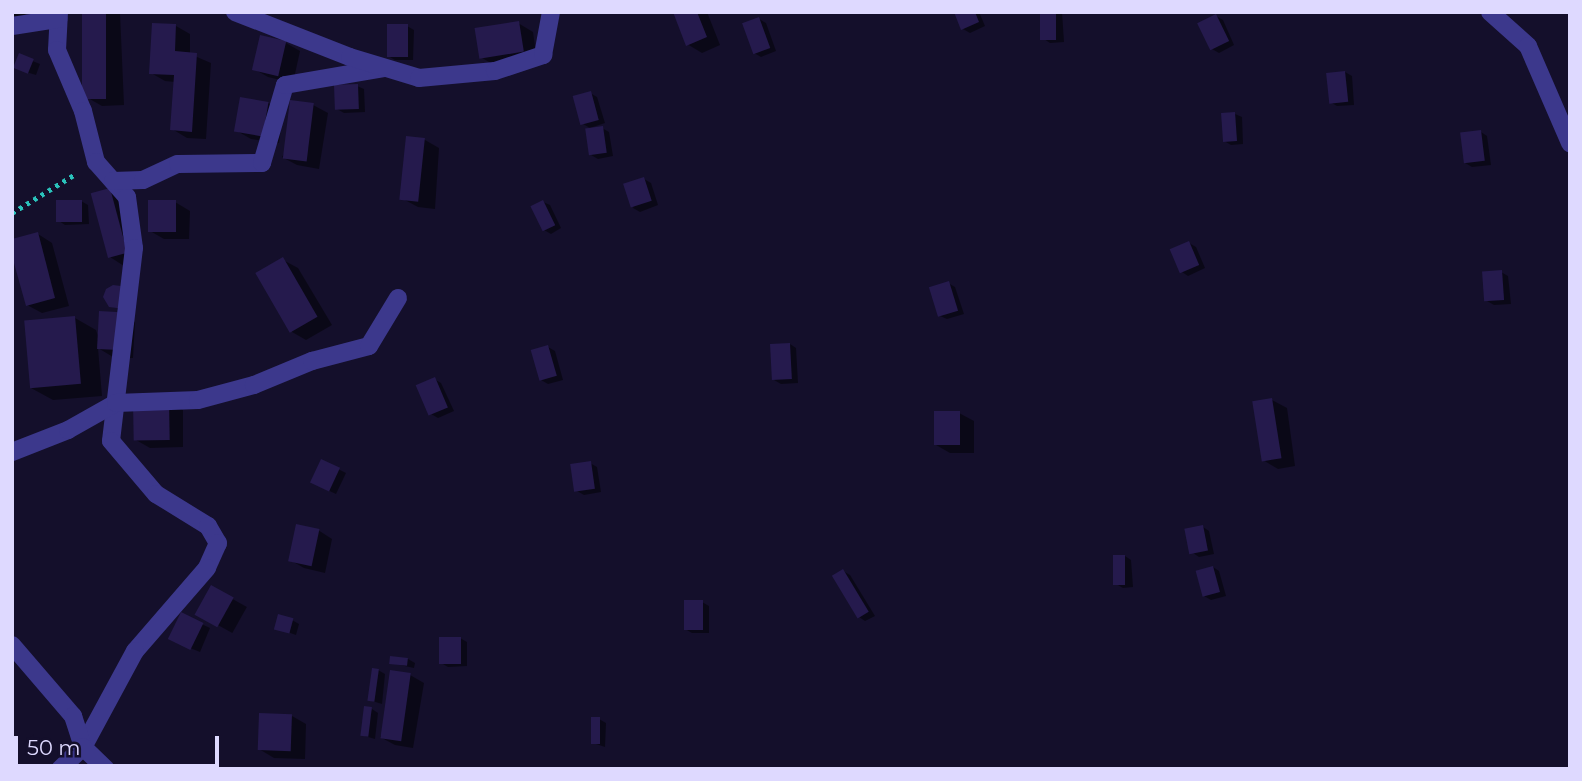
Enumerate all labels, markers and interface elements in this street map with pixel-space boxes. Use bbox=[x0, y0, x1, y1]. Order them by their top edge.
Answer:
scale bar bbox=[18, 722, 222, 766]
text: 50 m bbox=[27, 735, 81, 760]

